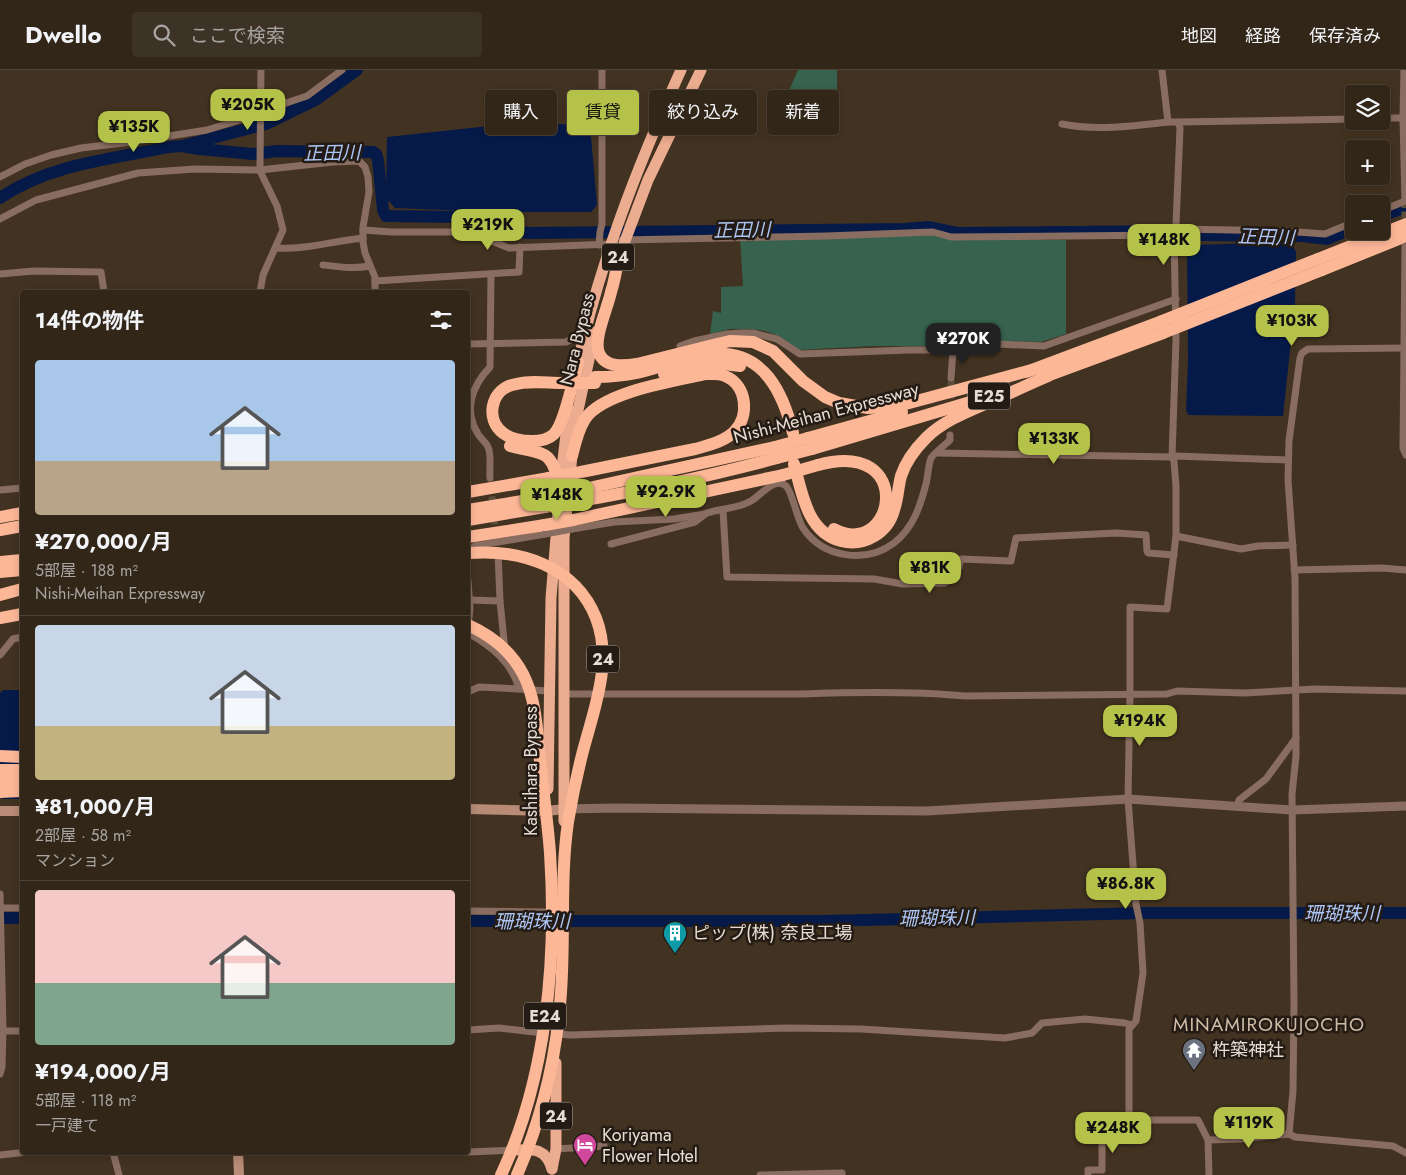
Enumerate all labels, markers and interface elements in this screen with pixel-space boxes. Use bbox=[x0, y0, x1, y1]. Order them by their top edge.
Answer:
search box bbox=[132, 12, 482, 57]
text: Dwello bbox=[25, 17, 102, 52]
icon: search bbox=[150, 21, 178, 49]
text: ここで検索 bbox=[190, 22, 285, 49]
text: 地図 bbox=[1181, 23, 1217, 49]
text: 経路 bbox=[1245, 23, 1281, 49]
text: 保存済み bbox=[1309, 23, 1381, 49]
map controls bbox=[1345, 85, 1390, 240]
button: layers bbox=[1345, 85, 1390, 130]
pin: ¥205K bbox=[213, 88, 283, 131]
chip: 購入 bbox=[485, 90, 557, 135]
chip: 賃貸 bbox=[567, 90, 639, 135]
chip: 絞り込み bbox=[649, 90, 757, 135]
chip: 新着 bbox=[767, 90, 839, 135]
text: ¥205K bbox=[221, 93, 275, 116]
pin: ¥135K bbox=[99, 111, 169, 153]
text: ¥135K bbox=[109, 115, 159, 138]
water label: 正田川 bbox=[303, 139, 363, 167]
button: + bbox=[1345, 140, 1390, 185]
button: − bbox=[1345, 195, 1390, 240]
pin: ¥219K bbox=[453, 208, 523, 251]
text: ¥219K bbox=[462, 213, 514, 236]
water label: 正田川 bbox=[713, 216, 773, 244]
water label: 正田川 bbox=[1237, 223, 1297, 252]
pin: ¥148K bbox=[1129, 224, 1199, 266]
text: ¥148K bbox=[1138, 228, 1190, 251]
road number: 24 bbox=[602, 243, 634, 270]
street label: Nara Bypass bbox=[553, 290, 601, 388]
pin: ¥103K bbox=[1257, 304, 1327, 347]
text: 14件の物件 bbox=[35, 306, 144, 336]
icon: filters bbox=[427, 306, 455, 334]
text: ¥103K bbox=[1267, 309, 1317, 332]
pin: ¥270K bbox=[928, 322, 998, 365]
text: ¥270K bbox=[937, 327, 989, 350]
street label: Nishi-Meihan Expressway bbox=[730, 376, 922, 450]
road number: E25 bbox=[968, 382, 1010, 410]
icon: home bbox=[200, 393, 290, 483]
pin: ¥133K bbox=[1019, 422, 1089, 465]
text: ¥133K bbox=[1029, 427, 1079, 450]
pin: ¥92.9K bbox=[625, 476, 707, 518]
pin: ¥148K bbox=[522, 478, 592, 521]
text: ¥92.9K bbox=[637, 480, 695, 503]
text: ¥148K bbox=[531, 483, 583, 506]
text: ¥270,000/月 bbox=[35, 527, 172, 557]
pin: ¥81K bbox=[900, 552, 960, 594]
text: ¥81K bbox=[910, 556, 950, 579]
text: 5部屋 · 188 m² bbox=[35, 559, 138, 582]
text: Nishi-Meihan Expressway bbox=[35, 582, 205, 605]
road number: 24 bbox=[587, 646, 619, 672]
icon: home bbox=[200, 657, 290, 747]
pin: ¥194K bbox=[1105, 704, 1175, 747]
street label: Kashihara Bypass bbox=[518, 706, 544, 836]
text: ¥194K bbox=[1114, 709, 1166, 732]
text: ¥81,000/月 bbox=[35, 792, 155, 822]
text: 2部屋 · 58 m² bbox=[35, 824, 131, 847]
text: マンション bbox=[35, 849, 115, 872]
pin: ¥86.8K bbox=[1085, 868, 1167, 910]
text: ¥86.8K bbox=[1097, 872, 1155, 895]
water label: 珊瑚珠川 bbox=[1304, 900, 1382, 927]
water label: 珊瑚珠川 bbox=[899, 904, 977, 932]
water label: 珊瑚珠川 bbox=[494, 908, 572, 935]
building icon: ピップ(株) 奈良工場 bbox=[662, 920, 688, 954]
place label: ピップ(株) 奈良工場 bbox=[692, 920, 853, 946]
icon: home bbox=[200, 922, 290, 1012]
road number: E24 bbox=[524, 1002, 566, 1029]
district label: MINAMIROKUJOCHO bbox=[1173, 1011, 1365, 1038]
temple icon: 杵築神社 bbox=[1181, 1037, 1207, 1071]
place label: 杵築神社 bbox=[1212, 1037, 1284, 1063]
text: ¥194,000/月 bbox=[35, 1057, 171, 1087]
text: 5部屋 · 118 m² bbox=[35, 1089, 136, 1112]
road number: 24 bbox=[540, 1102, 572, 1130]
pin: ¥119K bbox=[1214, 1106, 1284, 1149]
text: ¥119K bbox=[1225, 1111, 1273, 1134]
pin: ¥248K bbox=[1078, 1112, 1148, 1154]
text: 一戸建て bbox=[35, 1114, 99, 1137]
text: ¥248K bbox=[1086, 1116, 1140, 1139]
place label: Koriyama Flower Hotel bbox=[602, 1122, 698, 1169]
hotel icon: Koriyama Flower Hotel bbox=[572, 1132, 598, 1166]

